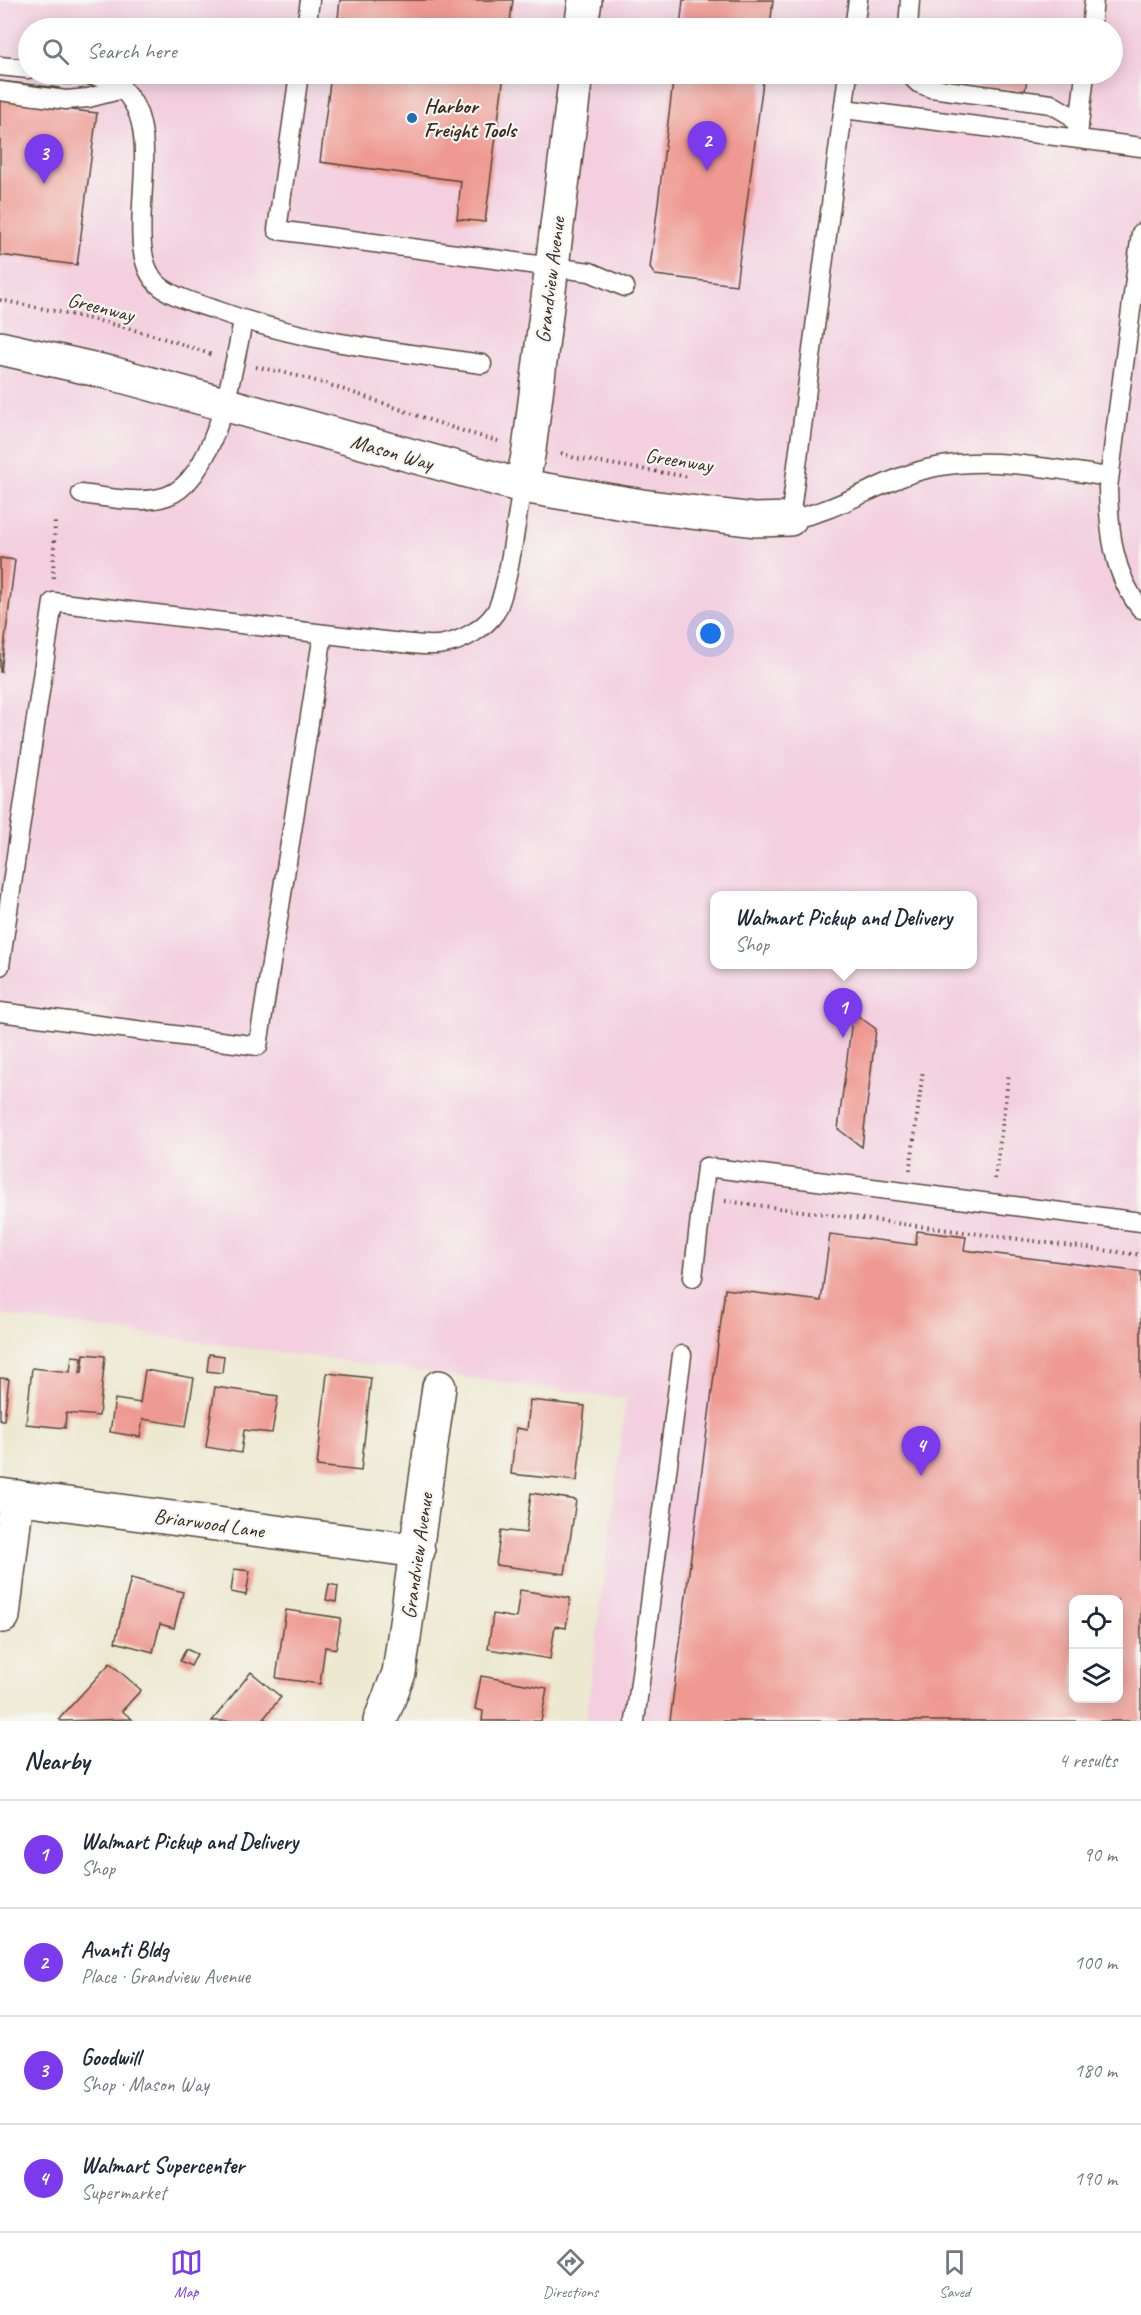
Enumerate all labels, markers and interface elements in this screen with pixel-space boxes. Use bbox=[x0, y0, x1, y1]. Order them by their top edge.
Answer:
search box bbox=[18, 18, 1123, 84]
icon: search bbox=[39, 35, 72, 68]
text: Search here bbox=[87, 37, 177, 65]
place label: Harbor Freight Tools bbox=[424, 93, 519, 143]
marker: Harbor Freight Tools bbox=[405, 111, 419, 125]
pin: 2 bbox=[688, 122, 726, 171]
pin: 3 bbox=[24, 134, 63, 184]
street label: Grandview Avenue bbox=[529, 214, 571, 344]
street label: Greenway bbox=[65, 286, 139, 328]
street label: Mason Way bbox=[348, 428, 438, 477]
street label: Greenway bbox=[644, 442, 716, 478]
your location bbox=[696, 619, 725, 648]
popup bbox=[710, 891, 977, 969]
text: Walmart Pickup and Delivery bbox=[735, 904, 952, 932]
text: Shop bbox=[735, 932, 769, 957]
pin: 1 bbox=[824, 988, 862, 1038]
pin: 4 bbox=[902, 1426, 940, 1476]
street label: Grandview Avenue bbox=[395, 1490, 439, 1620]
street label: Briarwood Lane bbox=[152, 1502, 267, 1544]
map controls bbox=[1069, 1595, 1123, 1703]
button: locate bbox=[1069, 1595, 1123, 1649]
button: layers bbox=[1069, 1649, 1123, 1703]
text: Nearby bbox=[24, 1744, 89, 1777]
text: 4 results bbox=[1058, 1748, 1117, 1773]
text: Walmart Pickup and Delivery bbox=[81, 1828, 298, 1856]
text: 1 bbox=[39, 1842, 48, 1867]
text: 90 m bbox=[1083, 1842, 1117, 1867]
text: Shop bbox=[81, 1856, 115, 1881]
text: Avanti Bldg bbox=[81, 1936, 169, 1964]
text: 2 bbox=[39, 1950, 48, 1975]
text: 100 m bbox=[1074, 1950, 1117, 1975]
text: Place · Grandview Avenue bbox=[81, 1964, 250, 1989]
text: Goodwill bbox=[81, 2044, 140, 2072]
text: 3 bbox=[39, 2058, 48, 2083]
text: 180 m bbox=[1074, 2058, 1117, 2083]
text: Shop · Mason Way bbox=[81, 2072, 209, 2097]
text: Walmart Supercenter bbox=[81, 2152, 244, 2180]
text: 4 bbox=[39, 2166, 48, 2191]
text: 190 m bbox=[1074, 2166, 1117, 2191]
text: Supermarket bbox=[81, 2180, 166, 2205]
tab: Map bbox=[170, 2246, 203, 2302]
tab: Directions bbox=[543, 2246, 598, 2302]
tab: Saved bbox=[938, 2246, 971, 2302]

